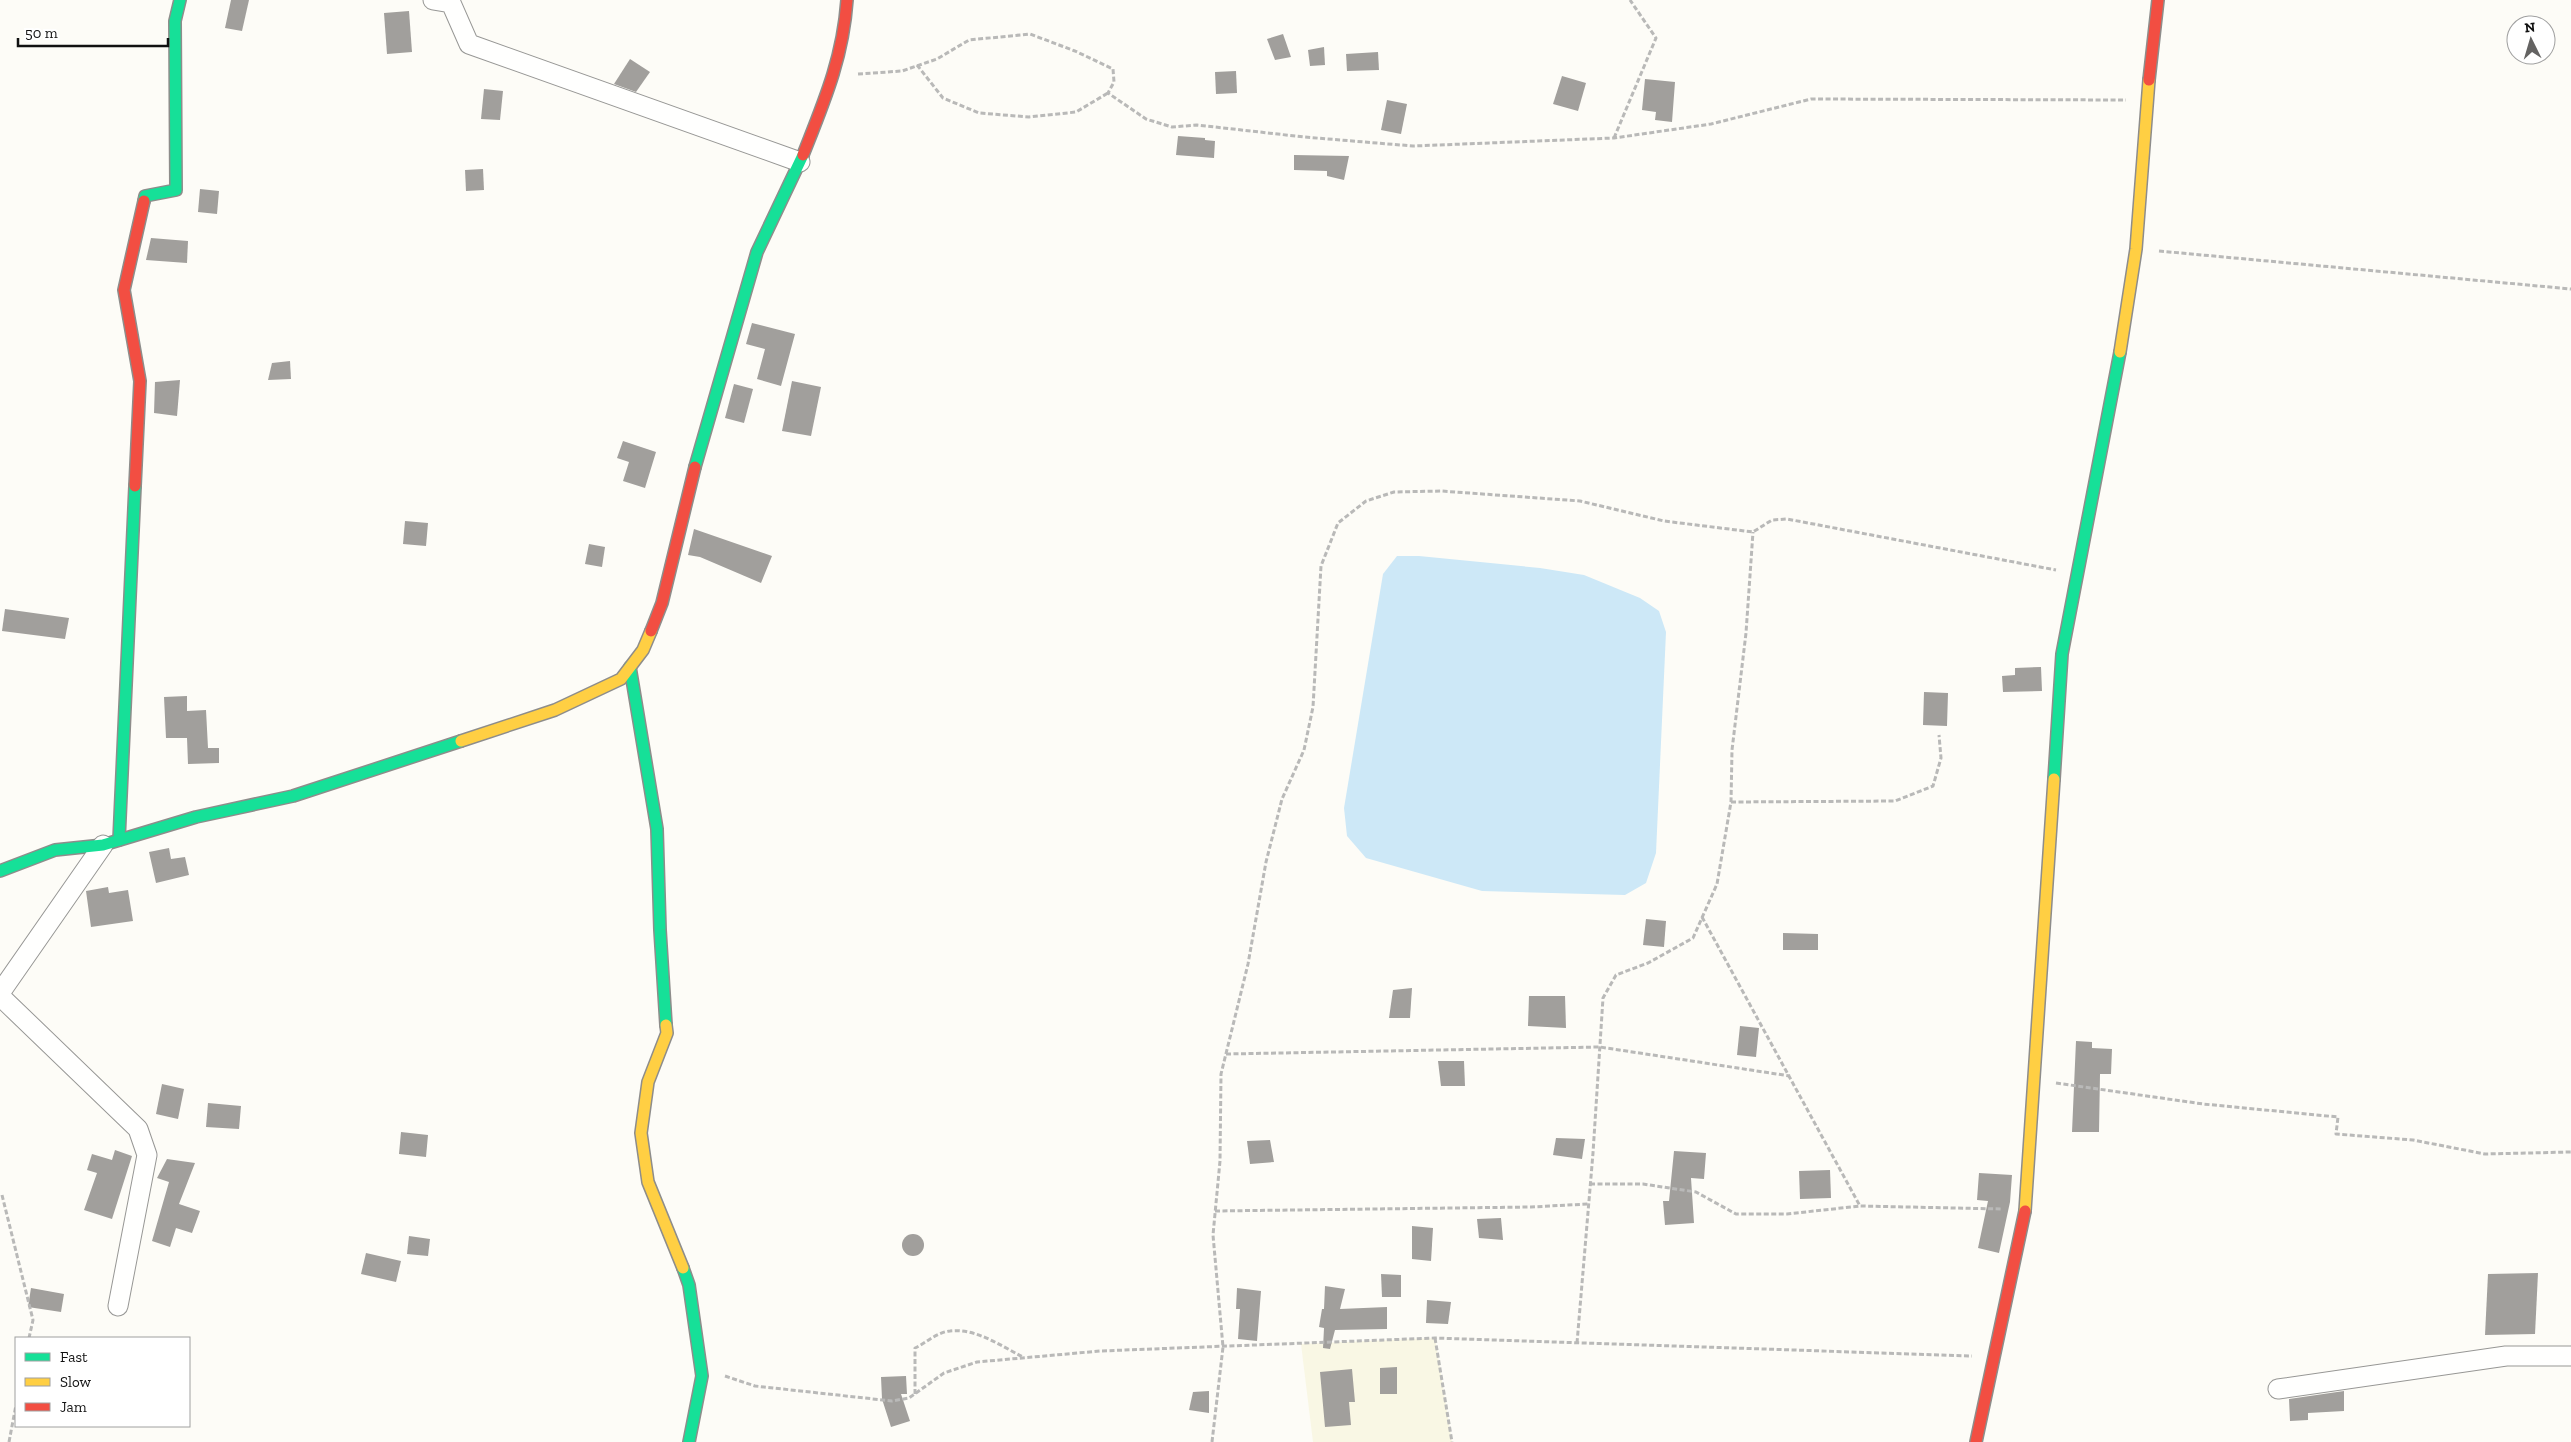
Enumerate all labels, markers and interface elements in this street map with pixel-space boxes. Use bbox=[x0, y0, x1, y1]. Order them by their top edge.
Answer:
scale bar bbox=[18, 15, 168, 47]
north arrow bbox=[2506, 15, 2556, 65]
text: N bbox=[2524, 19, 2536, 36]
text: 50 m bbox=[25, 24, 58, 42]
legend bbox=[15, 1337, 190, 1427]
text: Fast bbox=[60, 1348, 88, 1366]
text: Slow bbox=[60, 1373, 92, 1391]
text: Jam bbox=[60, 1398, 87, 1416]

